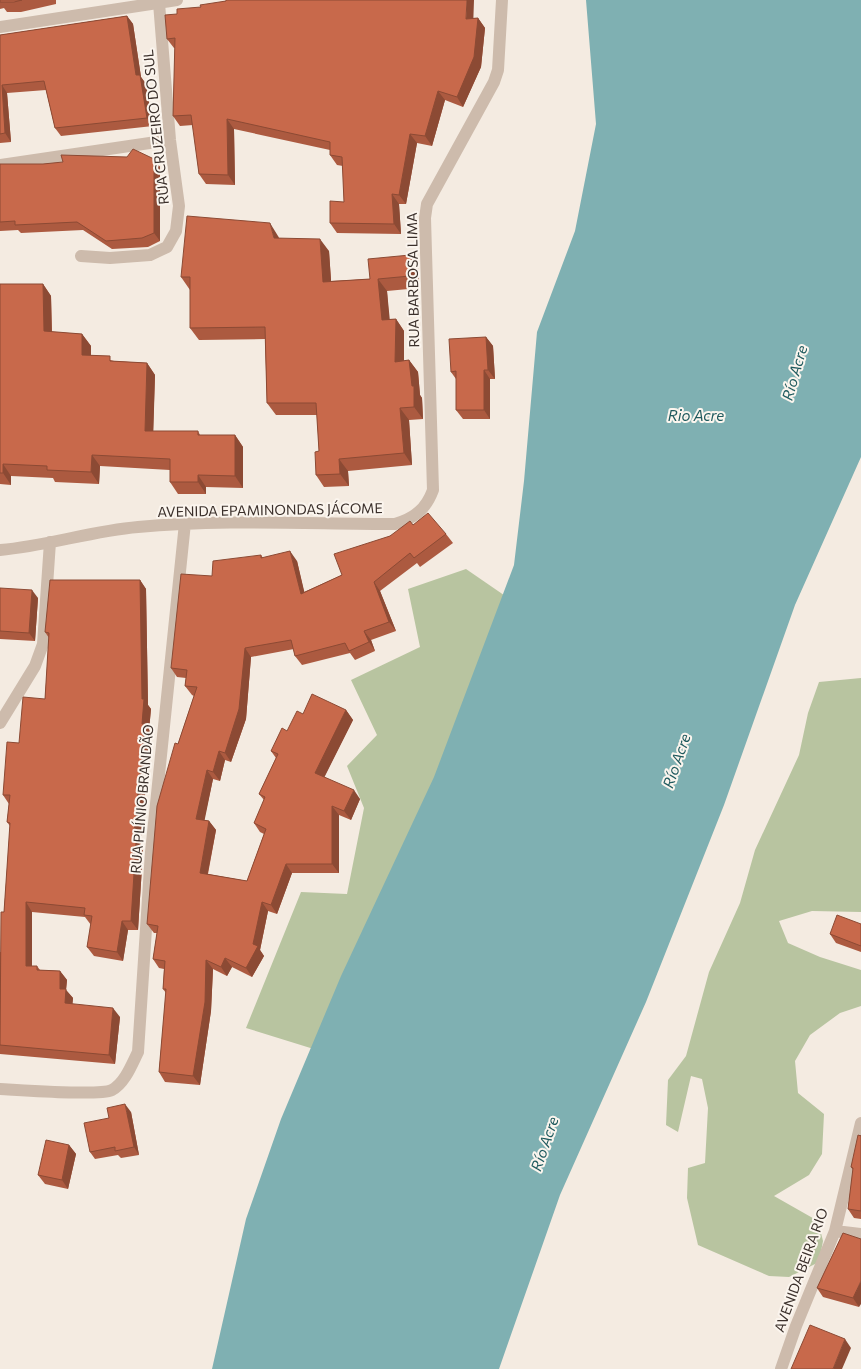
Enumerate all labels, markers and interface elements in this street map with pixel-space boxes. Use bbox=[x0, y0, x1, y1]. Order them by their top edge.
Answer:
street label: RUA CRUZEIRO DO SUL bbox=[139, 49, 172, 205]
street label: RUA BARBOSA LIMA bbox=[403, 212, 422, 348]
water label: Río Acre bbox=[778, 343, 811, 402]
water label: Rio Acre bbox=[668, 406, 724, 424]
street label: AVENIDA EPAMINONDAS JÁCOME bbox=[157, 499, 383, 520]
street label: RUA PLÍNIO BRANDÃO bbox=[127, 724, 156, 874]
water label: Río Acre bbox=[658, 731, 694, 790]
water label: Río Acre bbox=[526, 1114, 562, 1173]
street label: AVENIDA BEIRA RIO bbox=[770, 1205, 831, 1334]

